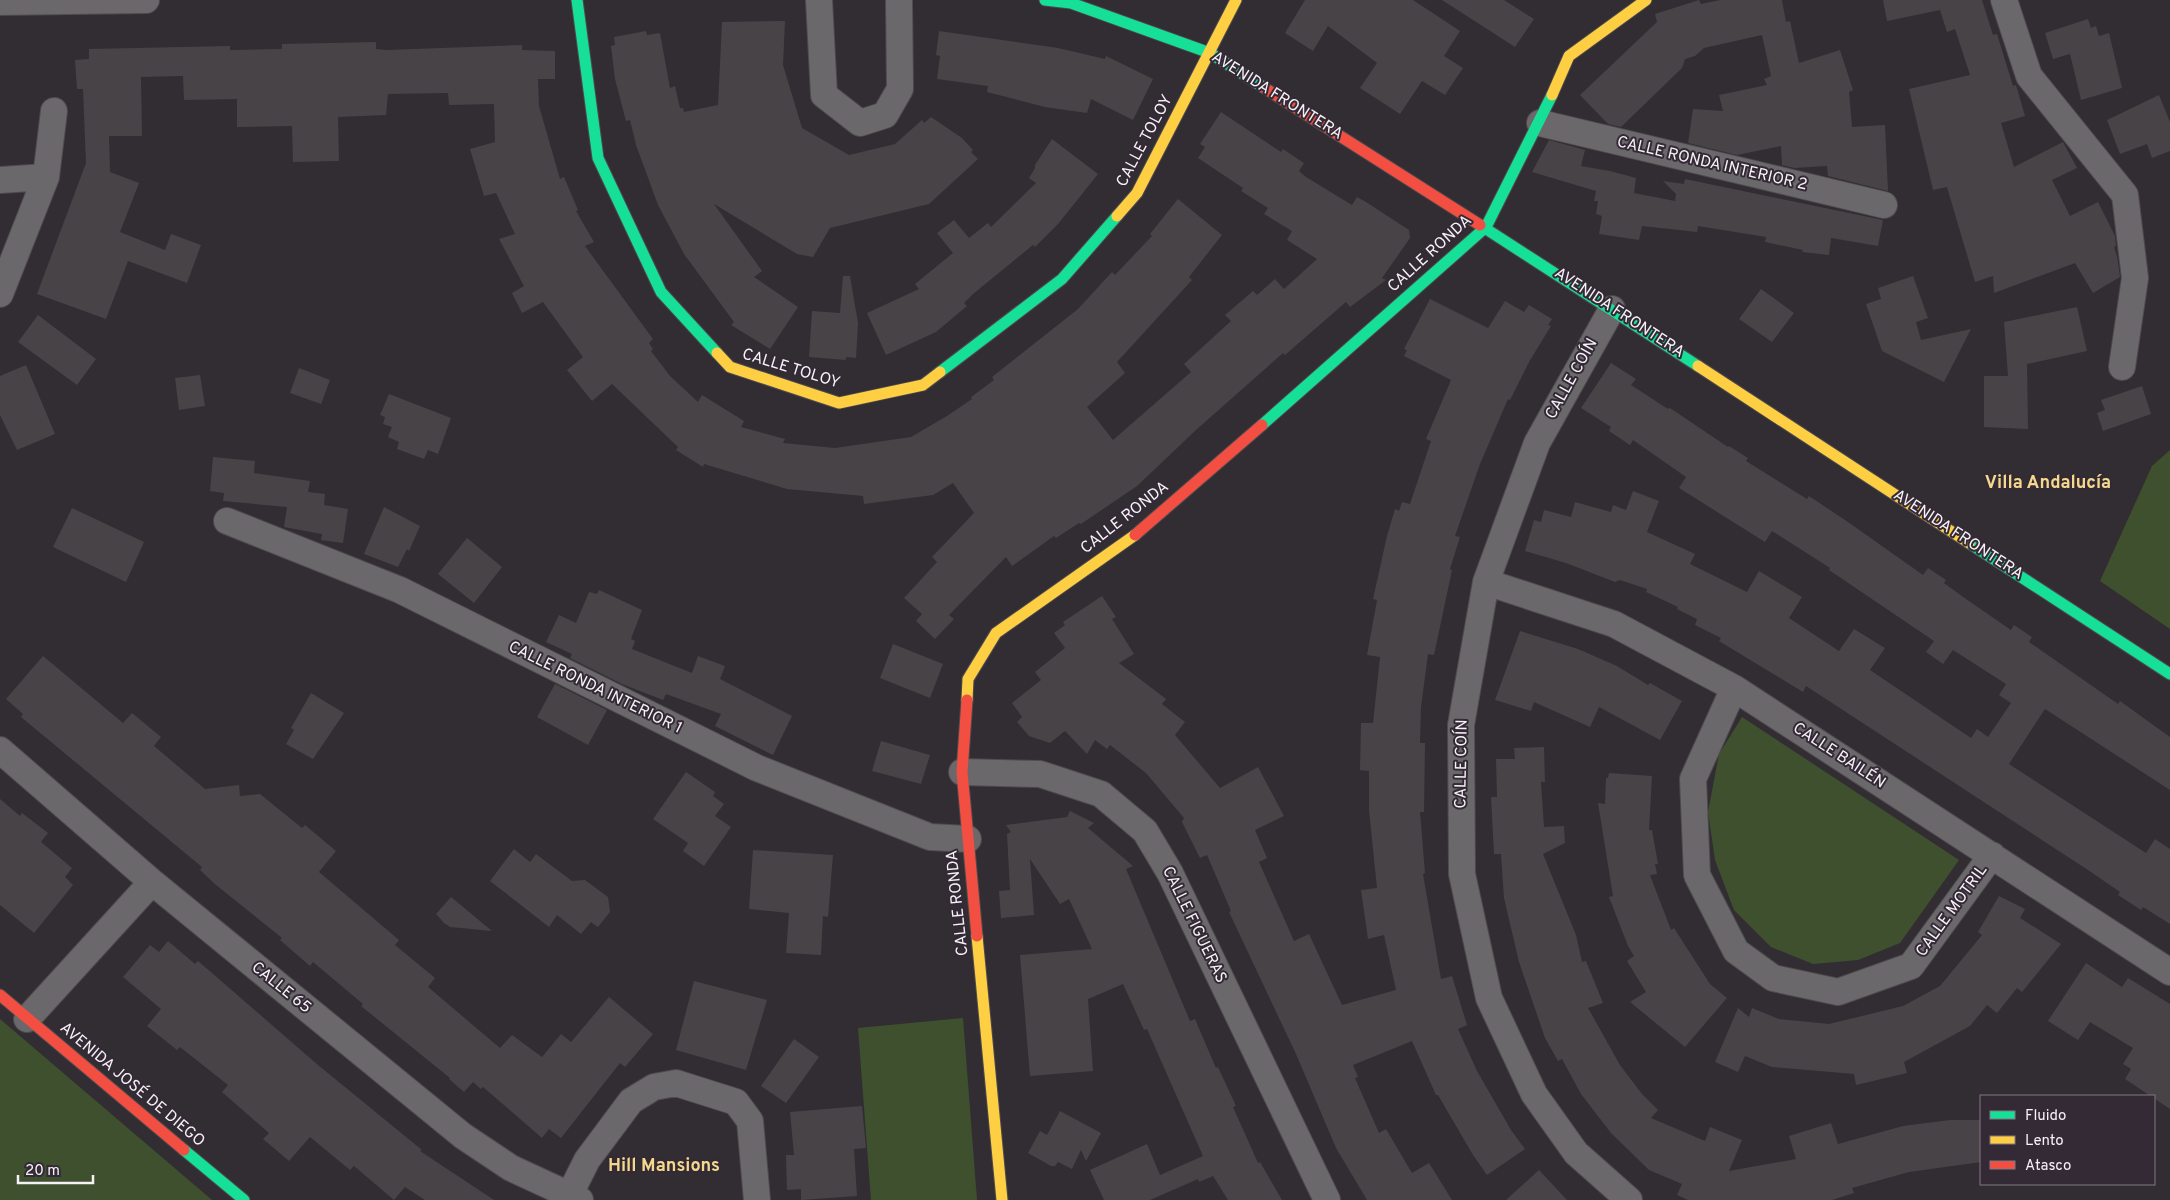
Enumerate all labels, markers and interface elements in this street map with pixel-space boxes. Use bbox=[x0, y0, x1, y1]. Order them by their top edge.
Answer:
street label: AVENIDA FRONTERA bbox=[1208, 47, 1347, 145]
street label: CALLE TOLOY bbox=[1112, 92, 1178, 190]
street label: CALLE RONDA INTERIOR 2 bbox=[1615, 132, 1809, 196]
street label: CALLE RONDA bbox=[1384, 211, 1476, 297]
street label: AVENIDA FRONTERA bbox=[1550, 263, 1688, 363]
street label: CALLE COÍN bbox=[1540, 334, 1602, 423]
street label: CALLE TOLOY bbox=[740, 345, 842, 393]
district label: Villa Andalucía bbox=[1985, 472, 2111, 495]
street label: CALLE RONDA bbox=[1077, 477, 1173, 559]
street label: AVENIDA FRONTERA bbox=[1889, 485, 2027, 585]
street label: CALLE RONDA INTERIOR 1 bbox=[505, 637, 685, 739]
street label: CALLE BAILÉN bbox=[1789, 717, 1890, 793]
street label: CALLE COÍN bbox=[1449, 719, 1473, 809]
street label: CALLE RONDA bbox=[942, 849, 974, 957]
street label: CALLE MOTRIL bbox=[1912, 861, 1992, 961]
street label: CALLE FIGUERAS bbox=[1157, 863, 1231, 987]
street label: CALLE 65 bbox=[247, 958, 315, 1018]
street label: AVENIDA JOSÉ DE DIEGO bbox=[55, 1017, 210, 1152]
legend bbox=[1980, 1095, 2155, 1185]
text: Fluido bbox=[2025, 1107, 2066, 1126]
text: Lento bbox=[2025, 1132, 2064, 1151]
scale bar bbox=[18, 1152, 92, 1184]
district label: Hill Mansions bbox=[608, 1155, 720, 1178]
text: Atasco bbox=[2025, 1157, 2071, 1176]
text: 20 m bbox=[25, 1162, 60, 1181]

